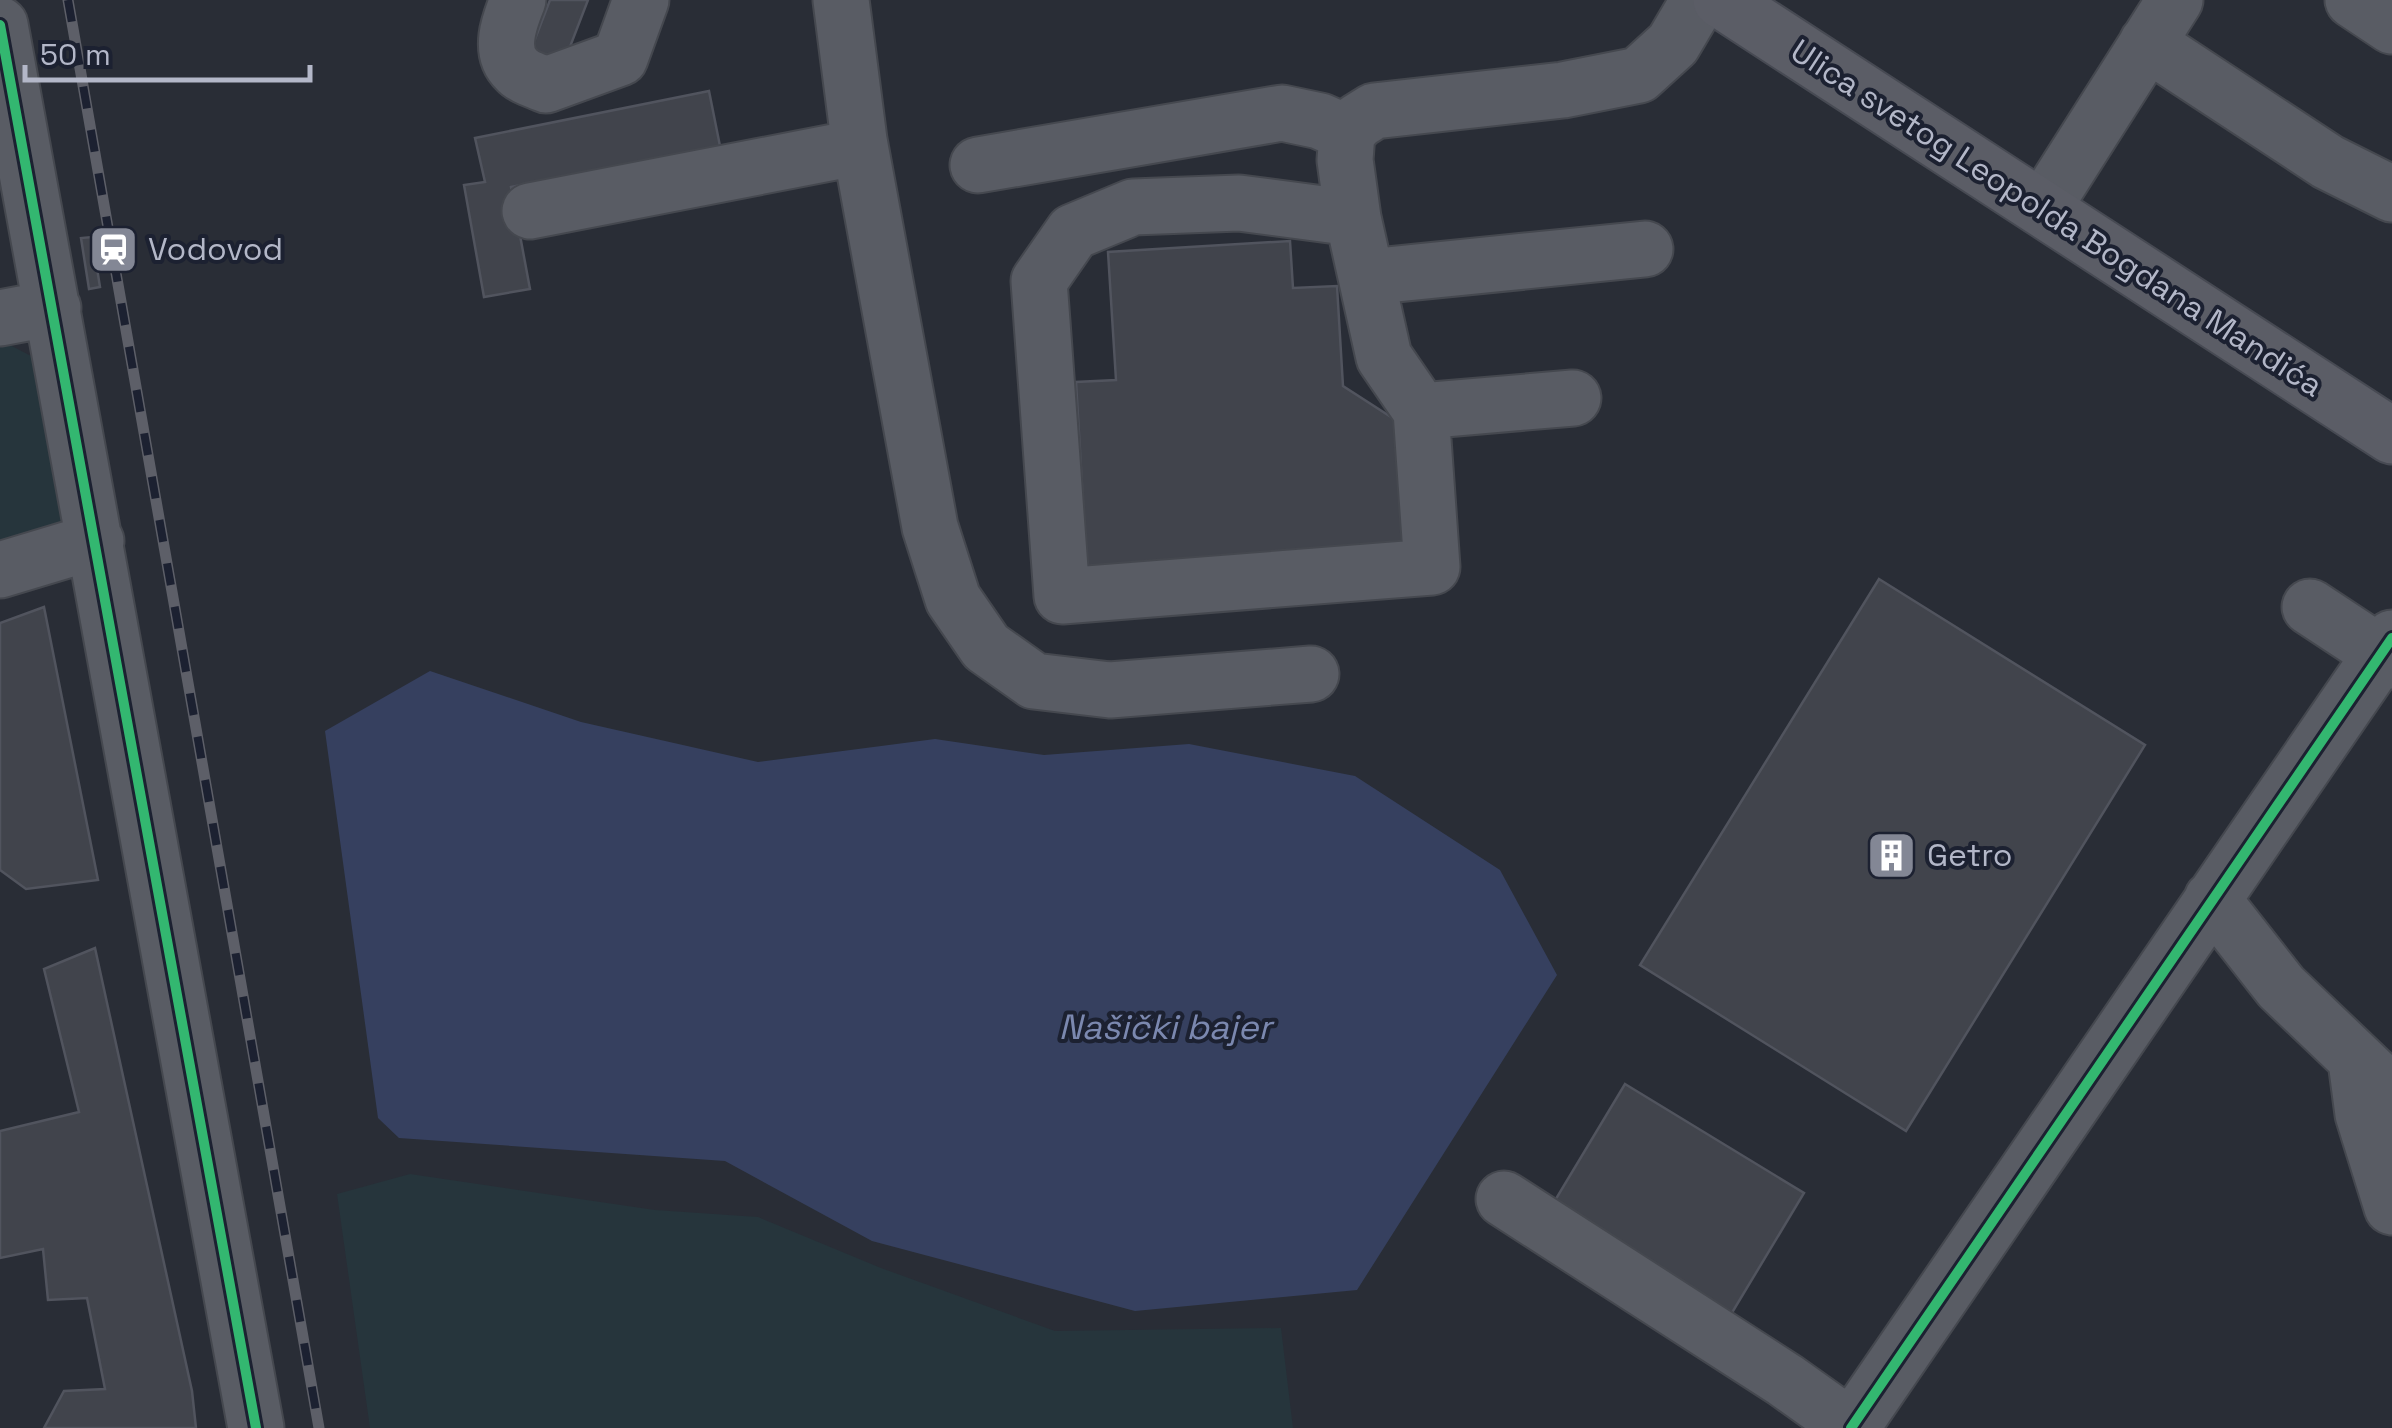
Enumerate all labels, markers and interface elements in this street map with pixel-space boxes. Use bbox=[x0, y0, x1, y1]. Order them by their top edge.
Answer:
scale bar bbox=[25, 20, 310, 82]
street label: Ulica svetog Leopolda Bogdana Mandića bbox=[1783, 31, 2331, 405]
text: 50 m bbox=[40, 35, 111, 74]
station icon: Vodovod bbox=[87, 223, 139, 275]
place label: Vodovod bbox=[148, 229, 283, 269]
building icon: Getro bbox=[1866, 829, 1918, 881]
place label: Getro bbox=[1927, 835, 2012, 875]
water label: Našički bajer bbox=[1059, 1005, 1275, 1049]

